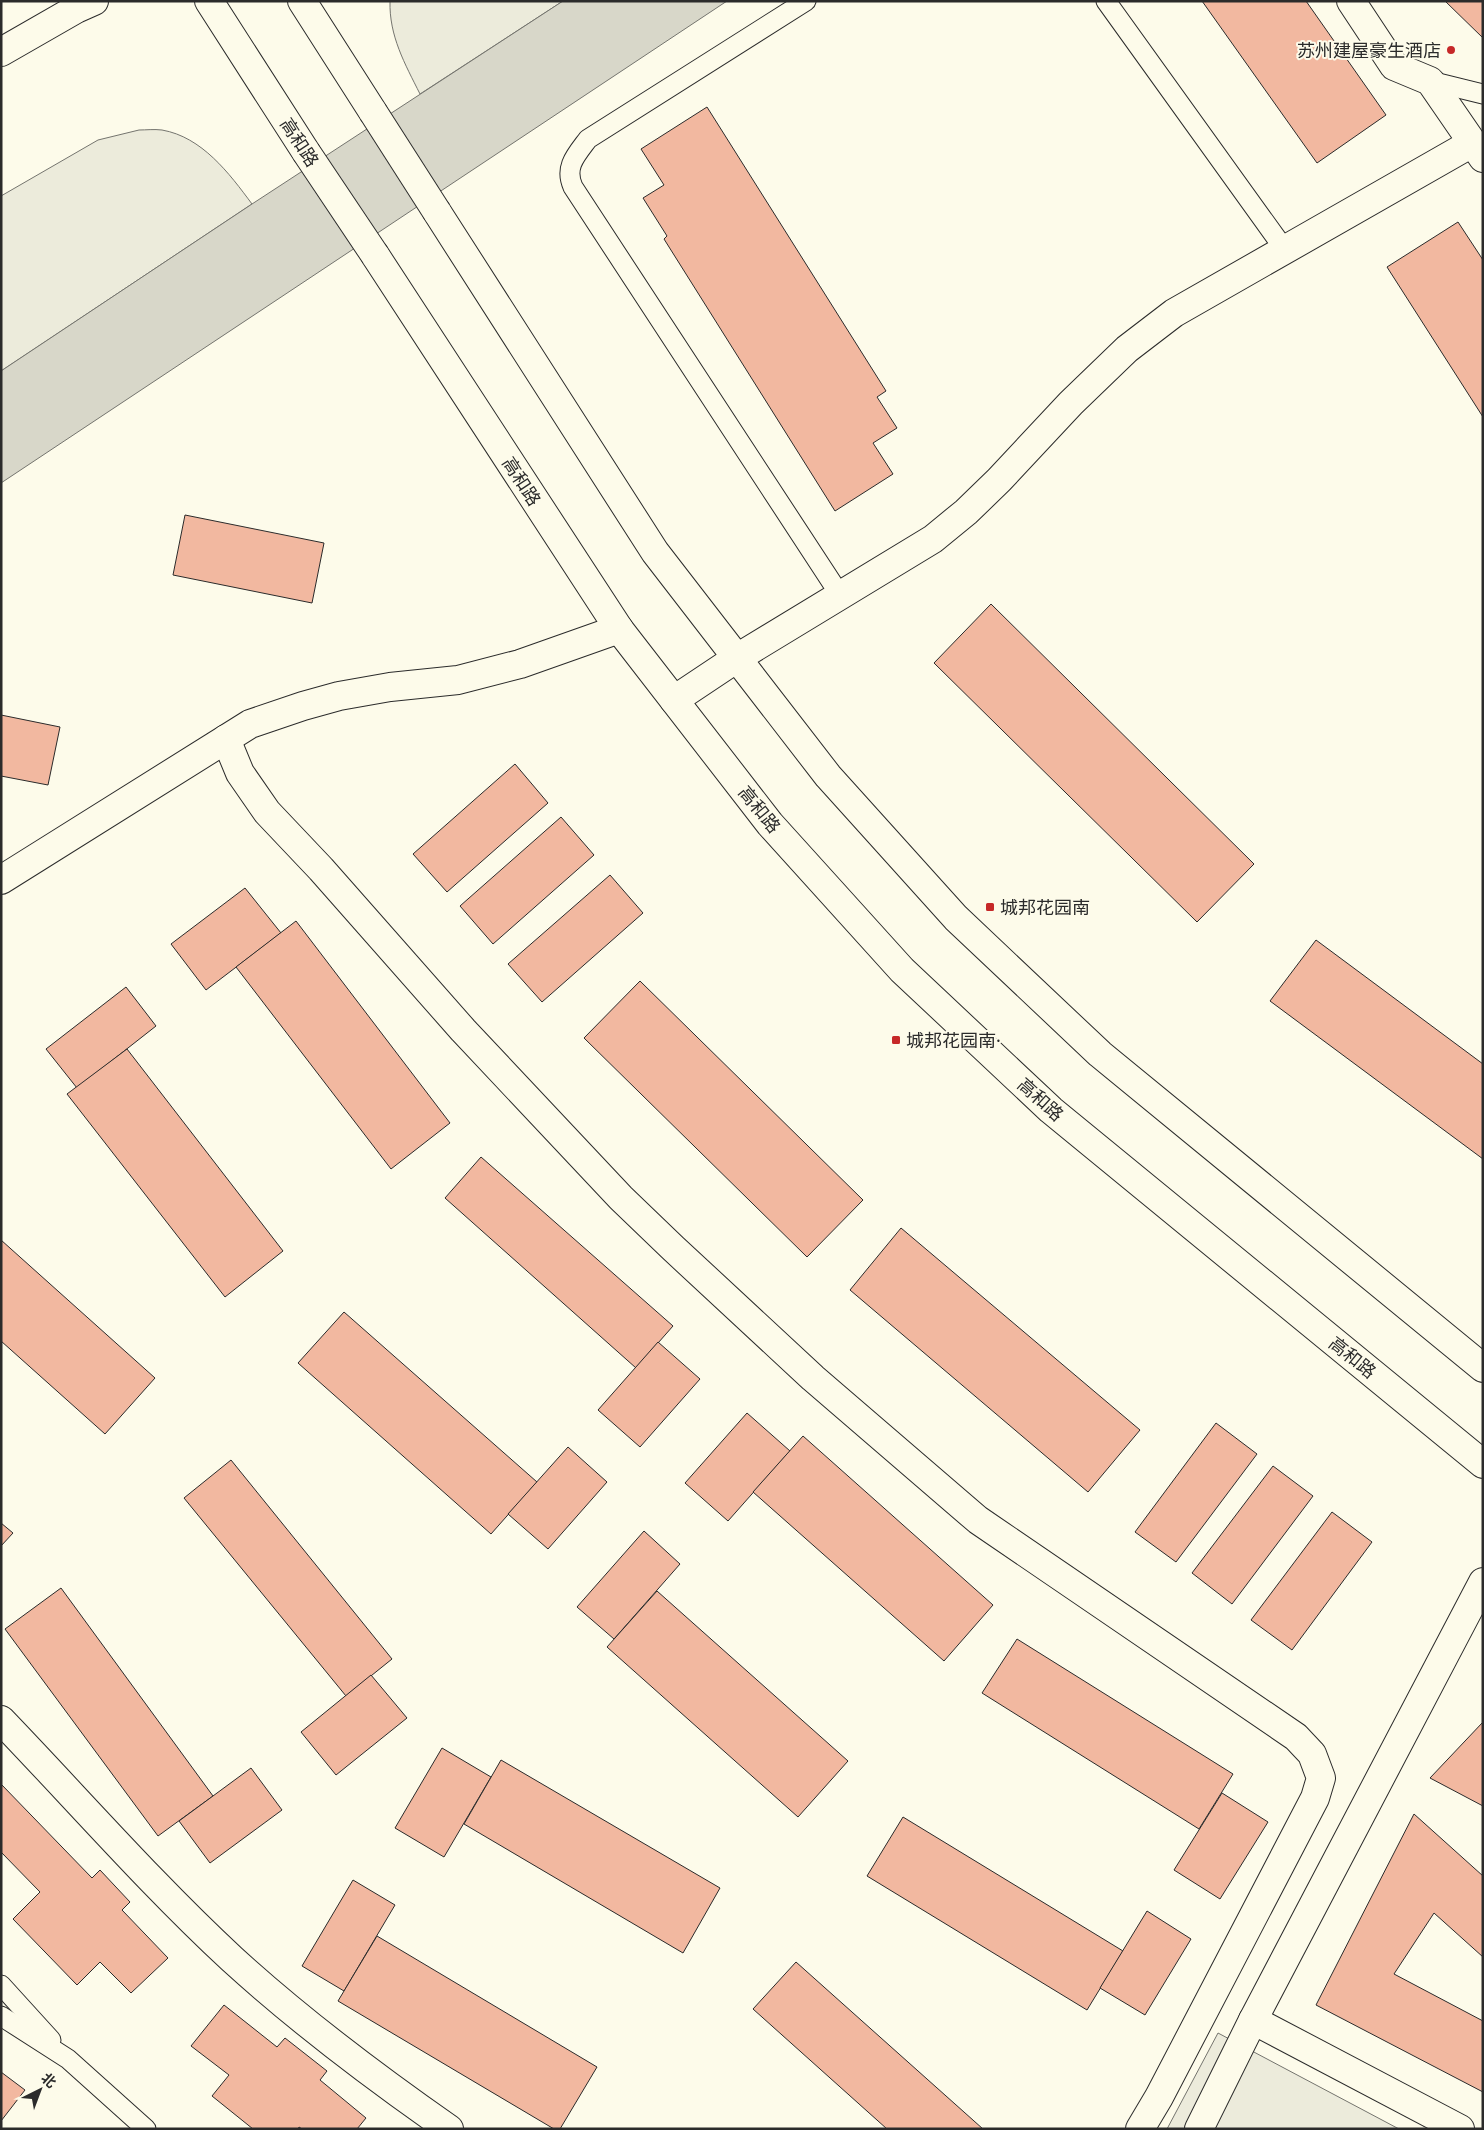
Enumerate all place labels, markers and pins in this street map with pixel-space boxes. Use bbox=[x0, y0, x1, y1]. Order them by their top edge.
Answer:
place label: 苏州建屋豪生酒店 bbox=[1297, 38, 1441, 62]
marker: 苏州建屋豪生酒店 bbox=[1445, 44, 1457, 56]
place label: 城邦花园南 bbox=[1000, 895, 1090, 919]
marker: 城邦花园南 bbox=[984, 901, 996, 913]
place label: 城邦花园南· bbox=[906, 1028, 1001, 1052]
marker: 城邦花园南· bbox=[890, 1034, 902, 1046]

